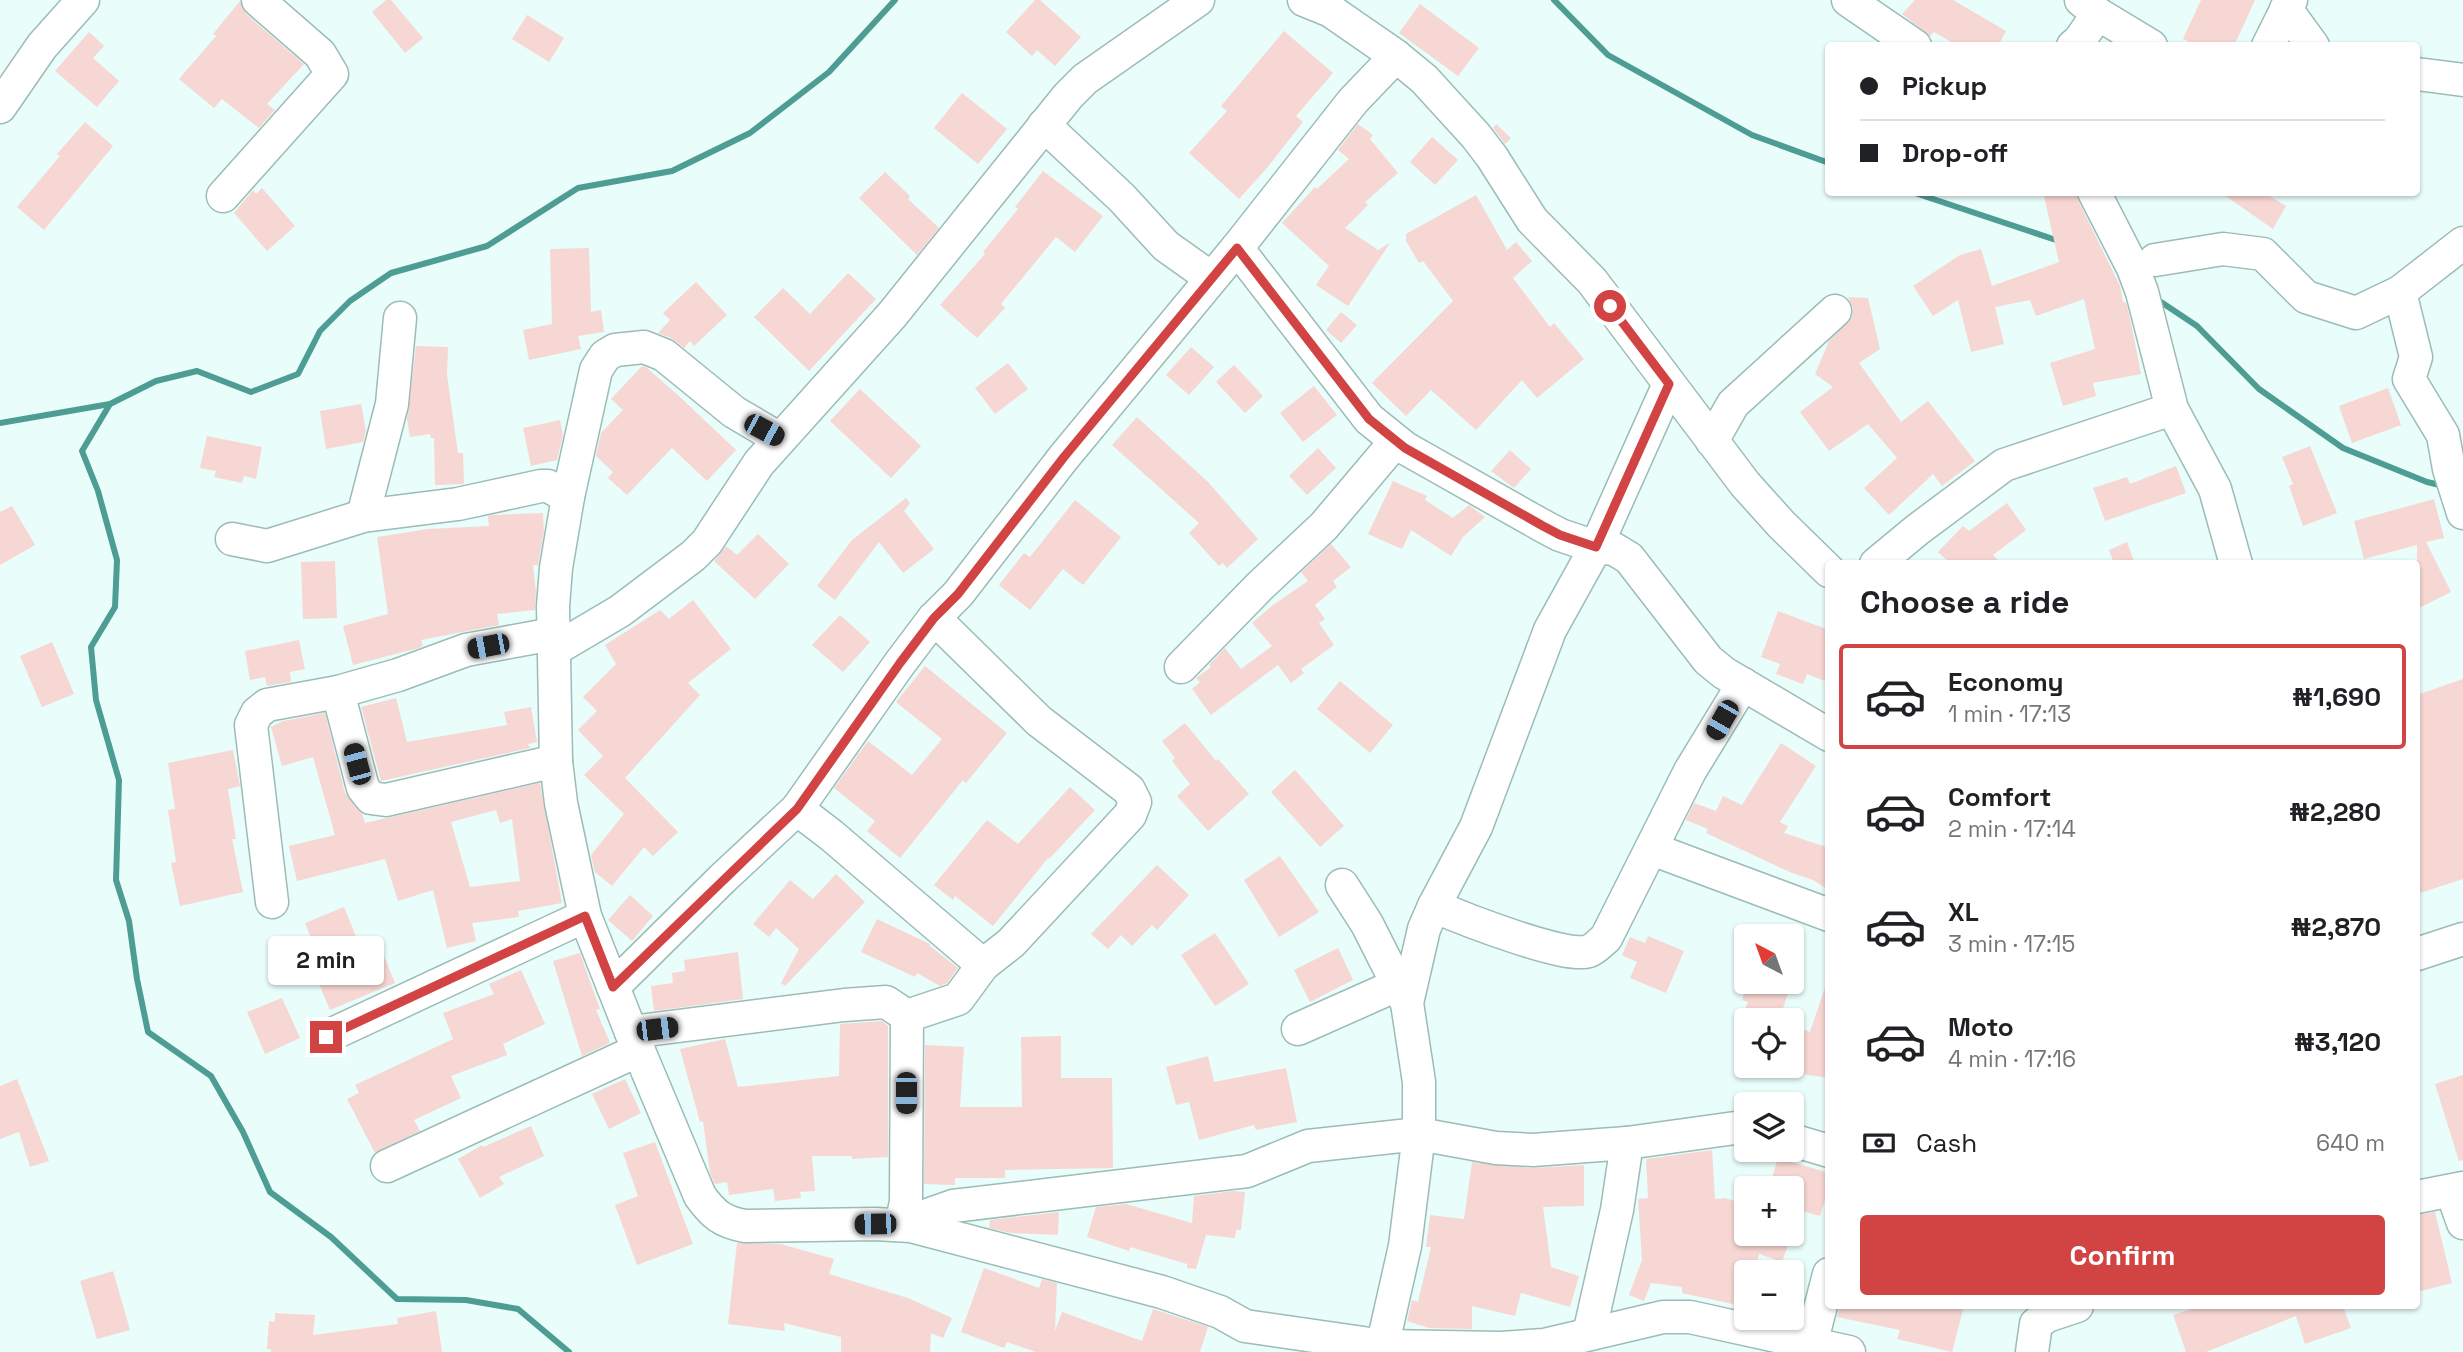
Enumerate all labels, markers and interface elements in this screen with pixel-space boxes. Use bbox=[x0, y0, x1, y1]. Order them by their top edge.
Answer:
text: Pickup bbox=[1902, 69, 1987, 103]
text: Drop-off bbox=[1902, 136, 2008, 170]
route start bbox=[1594, 290, 1626, 322]
car bbox=[741, 411, 788, 449]
text: Choose a ride bbox=[1860, 582, 2070, 622]
car bbox=[466, 632, 511, 660]
icon: car bbox=[1864, 665, 1927, 728]
text: Economy bbox=[1948, 665, 2064, 699]
text: ₦1,690 bbox=[2292, 680, 2381, 714]
car bbox=[1703, 697, 1742, 743]
text: 1 min · 17:13 bbox=[1948, 699, 2071, 729]
car bbox=[342, 741, 373, 787]
icon: car bbox=[1864, 780, 1927, 843]
text: Comfort bbox=[1948, 780, 2051, 814]
text: ₦2,280 bbox=[2289, 795, 2381, 829]
text: 2 min · 17:14 bbox=[1948, 814, 2076, 844]
icon: car bbox=[1864, 895, 1927, 958]
text: XL bbox=[1948, 895, 1979, 929]
text: ₦2,870 bbox=[2290, 910, 2381, 944]
north arrow bbox=[1734, 924, 1804, 994]
map controls bbox=[1734, 924, 1804, 1330]
text: 3 min · 17:15 bbox=[1948, 929, 2075, 959]
callout: 2 min bbox=[268, 936, 384, 984]
text: 2 min bbox=[296, 945, 356, 975]
button: locate bbox=[1734, 1008, 1804, 1078]
icon: car bbox=[1864, 1010, 1927, 1073]
text: Moto bbox=[1948, 1010, 2014, 1044]
car bbox=[635, 1016, 680, 1042]
route end bbox=[310, 1021, 342, 1053]
text: ₦3,120 bbox=[2294, 1025, 2381, 1059]
text: 4 min · 17:16 bbox=[1948, 1044, 2076, 1074]
car bbox=[896, 1072, 917, 1114]
button: layers bbox=[1734, 1092, 1804, 1162]
icon: cash bbox=[1860, 1124, 1898, 1162]
text: Cash bbox=[1916, 1126, 1977, 1160]
text: 640 m bbox=[2316, 1128, 2385, 1158]
button: + bbox=[1734, 1176, 1804, 1246]
car bbox=[854, 1213, 897, 1235]
button: Confirm bbox=[1860, 1215, 2385, 1295]
button: − bbox=[1734, 1260, 1804, 1330]

